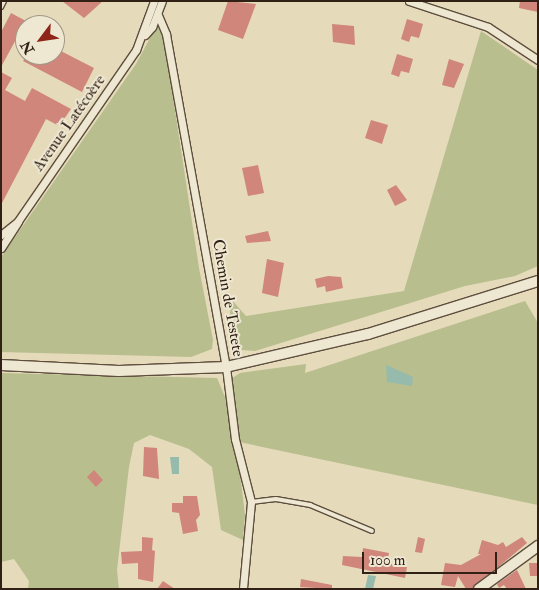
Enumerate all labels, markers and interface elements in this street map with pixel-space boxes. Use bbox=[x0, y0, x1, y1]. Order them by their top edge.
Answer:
north arrow bbox=[15, 15, 65, 65]
text: N bbox=[17, 38, 38, 57]
street label: Avenue Latécoère bbox=[29, 71, 109, 175]
street label: Chemin de Testete bbox=[208, 238, 248, 358]
scale bar bbox=[364, 542, 499, 574]
text: 100 m bbox=[370, 551, 405, 570]

